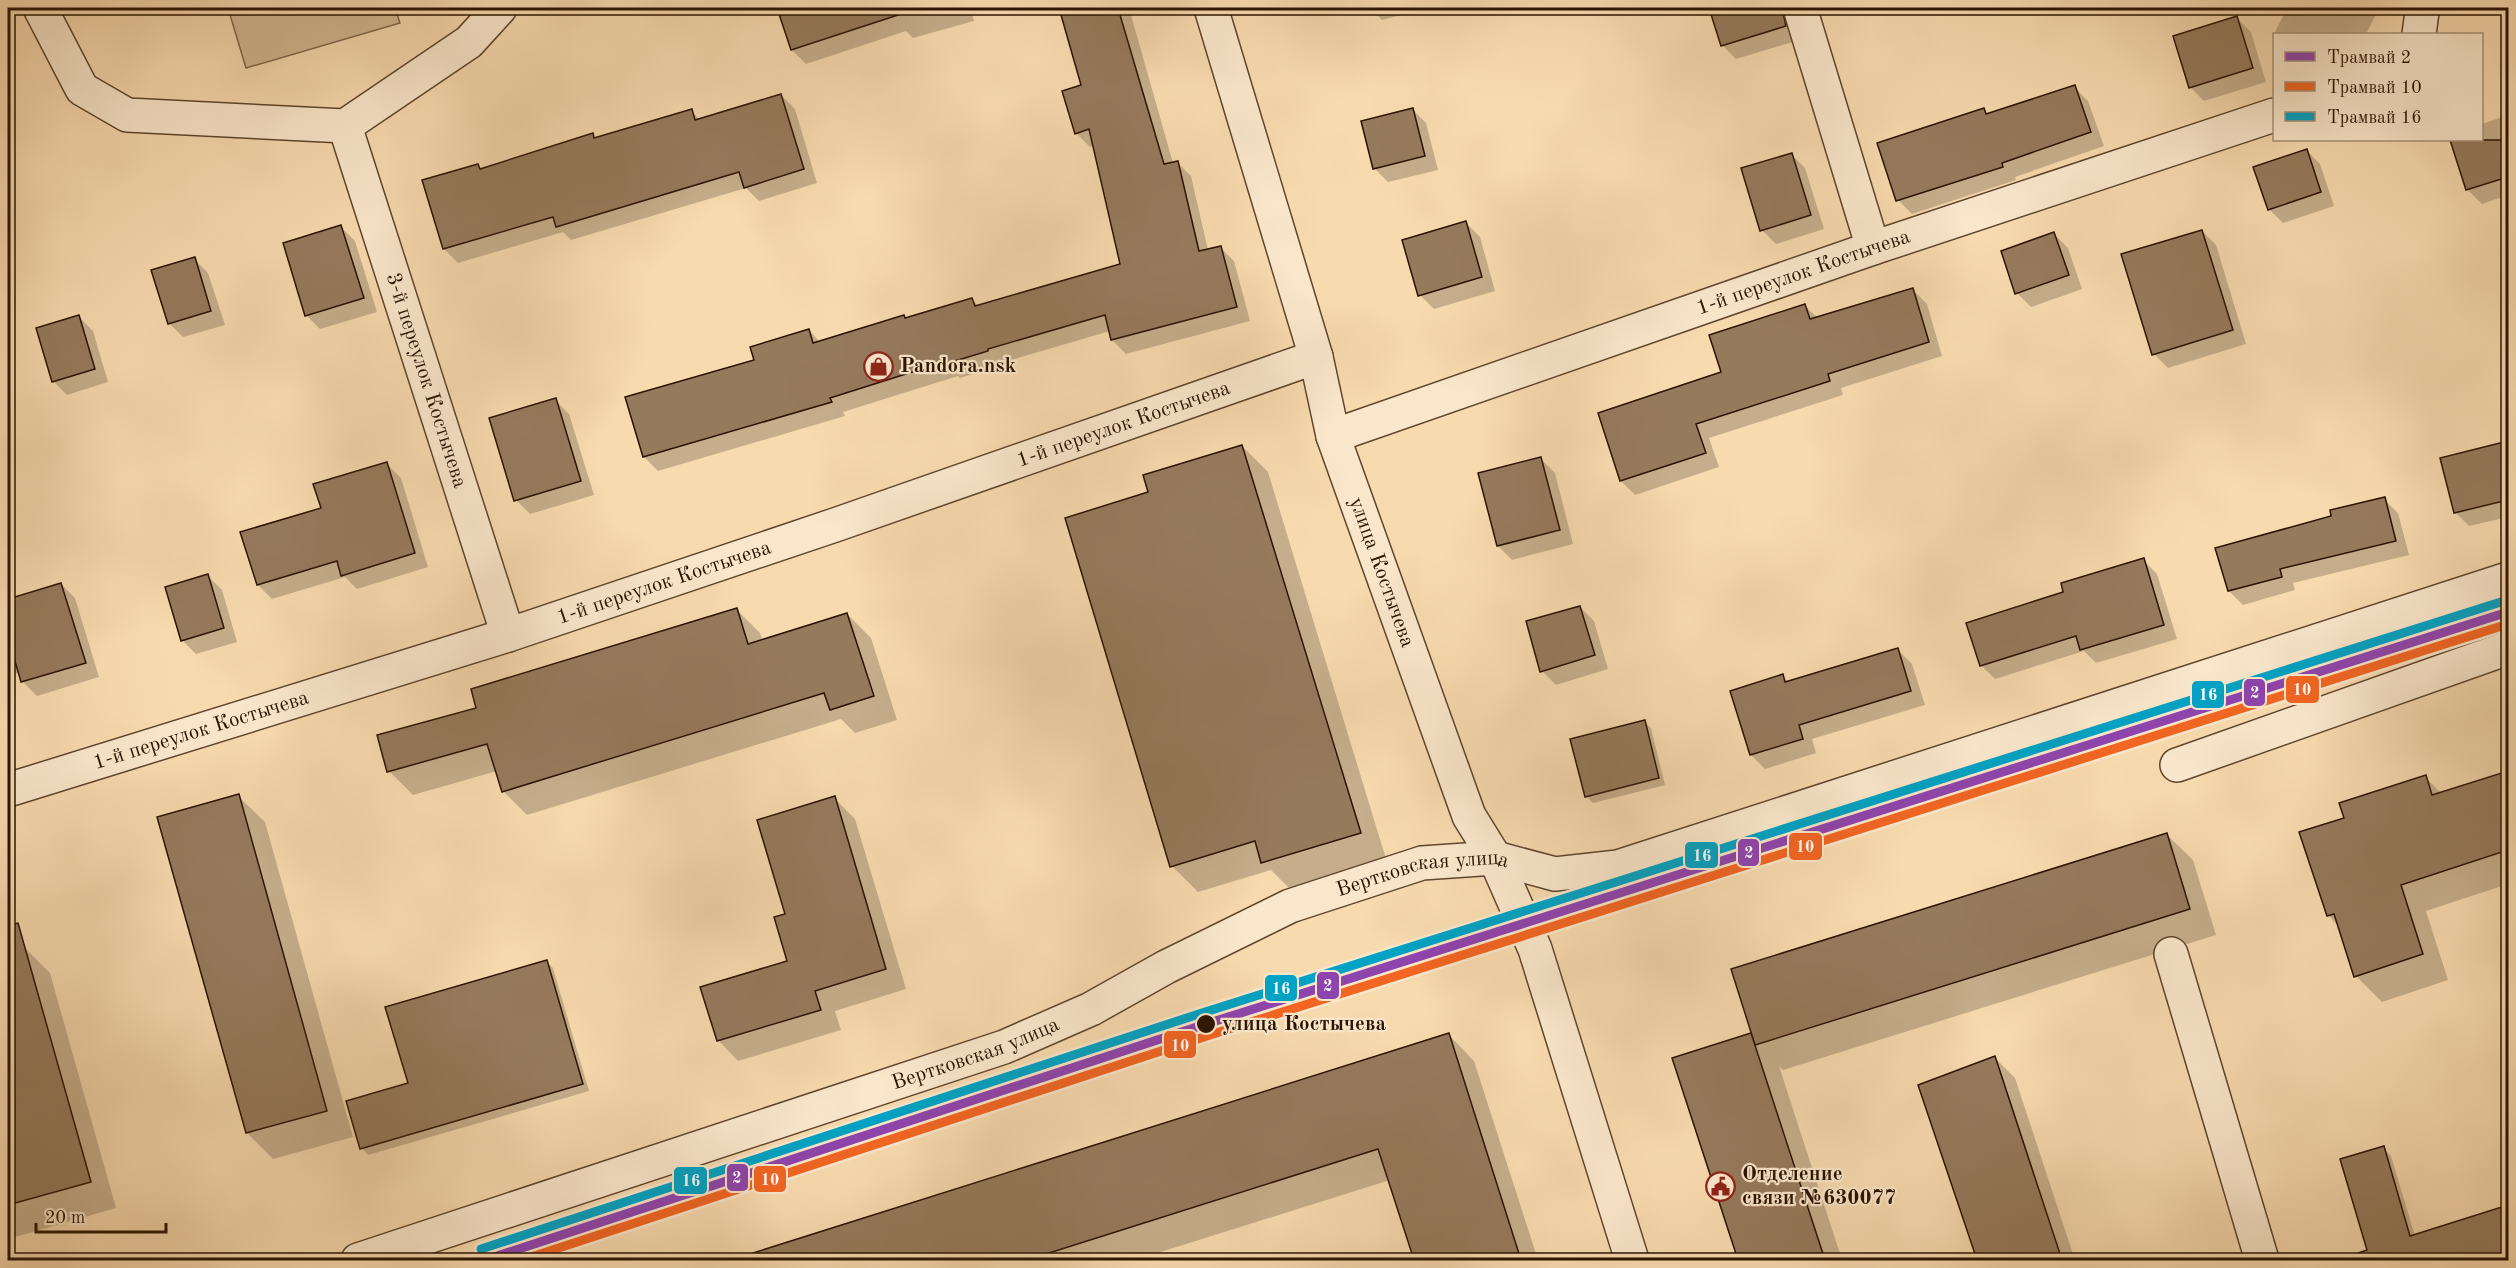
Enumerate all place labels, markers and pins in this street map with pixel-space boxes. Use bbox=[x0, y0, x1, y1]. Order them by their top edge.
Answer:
shop icon: Pandora.nsk bbox=[863, 350, 895, 382]
place label: Pandora.nsk bbox=[900, 356, 1016, 377]
marker: улица Костычева bbox=[1195, 1013, 1217, 1035]
place label: улица Костычева bbox=[1222, 1014, 1386, 1035]
place label: Отделение связи №630077 bbox=[1742, 1164, 1896, 1209]
public building icon: Отделение связи №630077 bbox=[1705, 1170, 1737, 1202]

